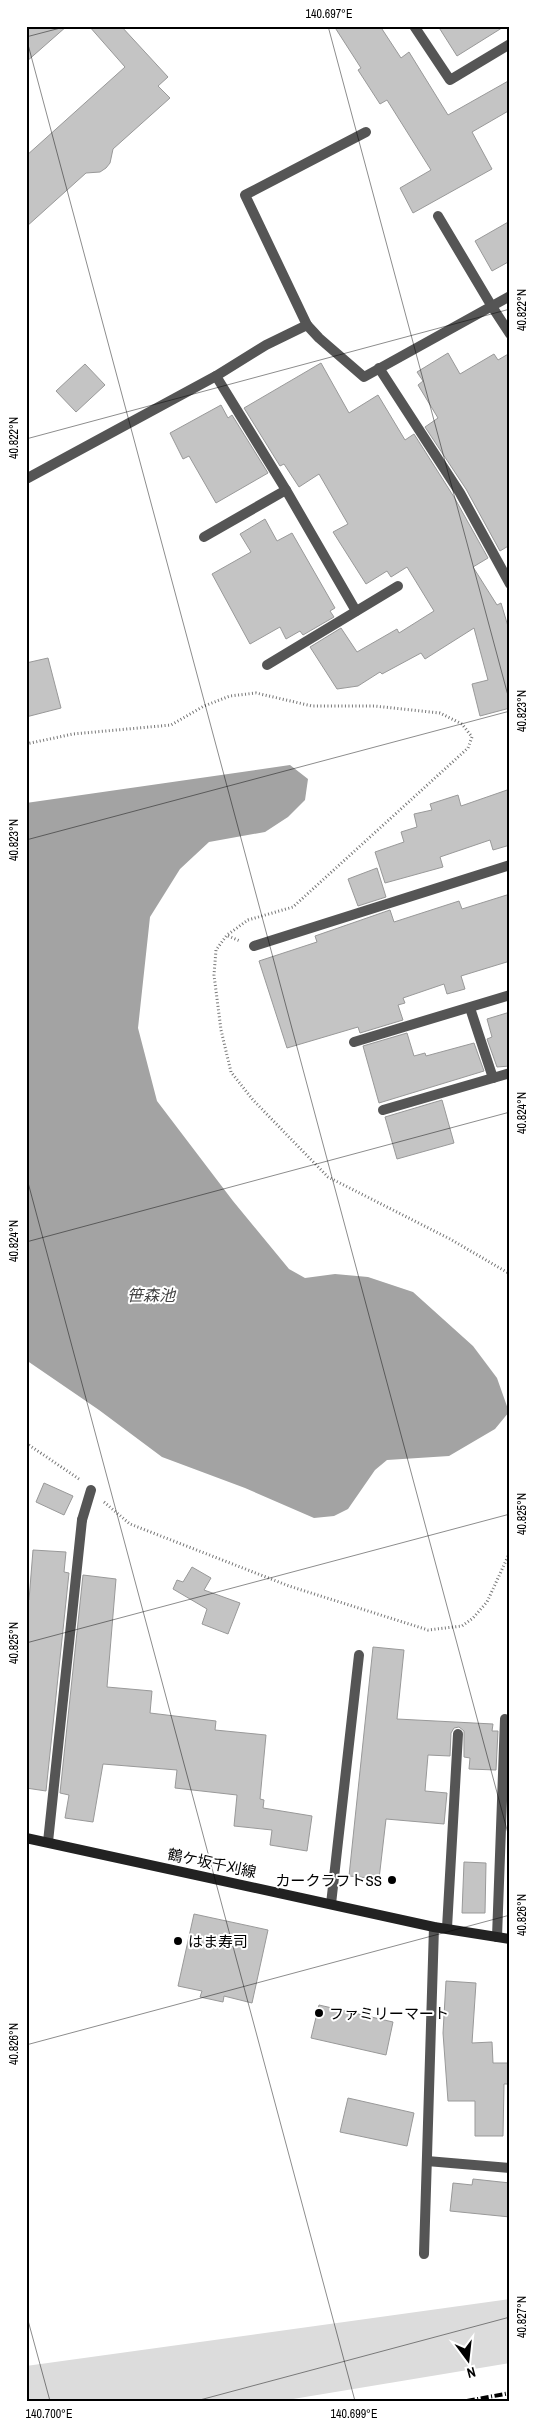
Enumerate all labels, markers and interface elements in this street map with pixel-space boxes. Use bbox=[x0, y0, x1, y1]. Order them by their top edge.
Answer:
text: 140.697°E bbox=[306, 6, 352, 22]
text: 40.822°N bbox=[514, 289, 530, 331]
text: 40.822°N bbox=[6, 417, 22, 459]
text: 40.823°N bbox=[514, 690, 530, 732]
text: 40.823°N bbox=[6, 819, 22, 861]
text: 40.824°N bbox=[514, 1092, 530, 1134]
text: 40.824°N bbox=[6, 1220, 22, 1262]
water label: 笹森池 bbox=[127, 1284, 177, 1306]
text: 40.825°N bbox=[514, 1493, 530, 1535]
text: 40.825°N bbox=[6, 1622, 22, 1664]
street label: 鶴ケ坂千刈線 bbox=[166, 1843, 258, 1883]
place label: カークラフトSS bbox=[276, 1870, 382, 1891]
marker: カークラフトSS bbox=[386, 1874, 398, 1886]
text: 40.826°N bbox=[514, 1894, 530, 1936]
place label: はま寿司 bbox=[188, 1931, 248, 1952]
marker: はま寿司 bbox=[172, 1935, 184, 1947]
place label: ファミリーマート bbox=[329, 2003, 449, 2024]
marker: ファミリーマート bbox=[313, 2007, 325, 2019]
text: 40.826°N bbox=[6, 2023, 22, 2065]
text: 40.827°N bbox=[514, 2296, 530, 2338]
north arrow bbox=[444, 2334, 494, 2384]
text: N bbox=[465, 2363, 478, 2382]
text: 140.700°E bbox=[26, 2406, 72, 2422]
text: 140.699°E bbox=[331, 2406, 377, 2422]

